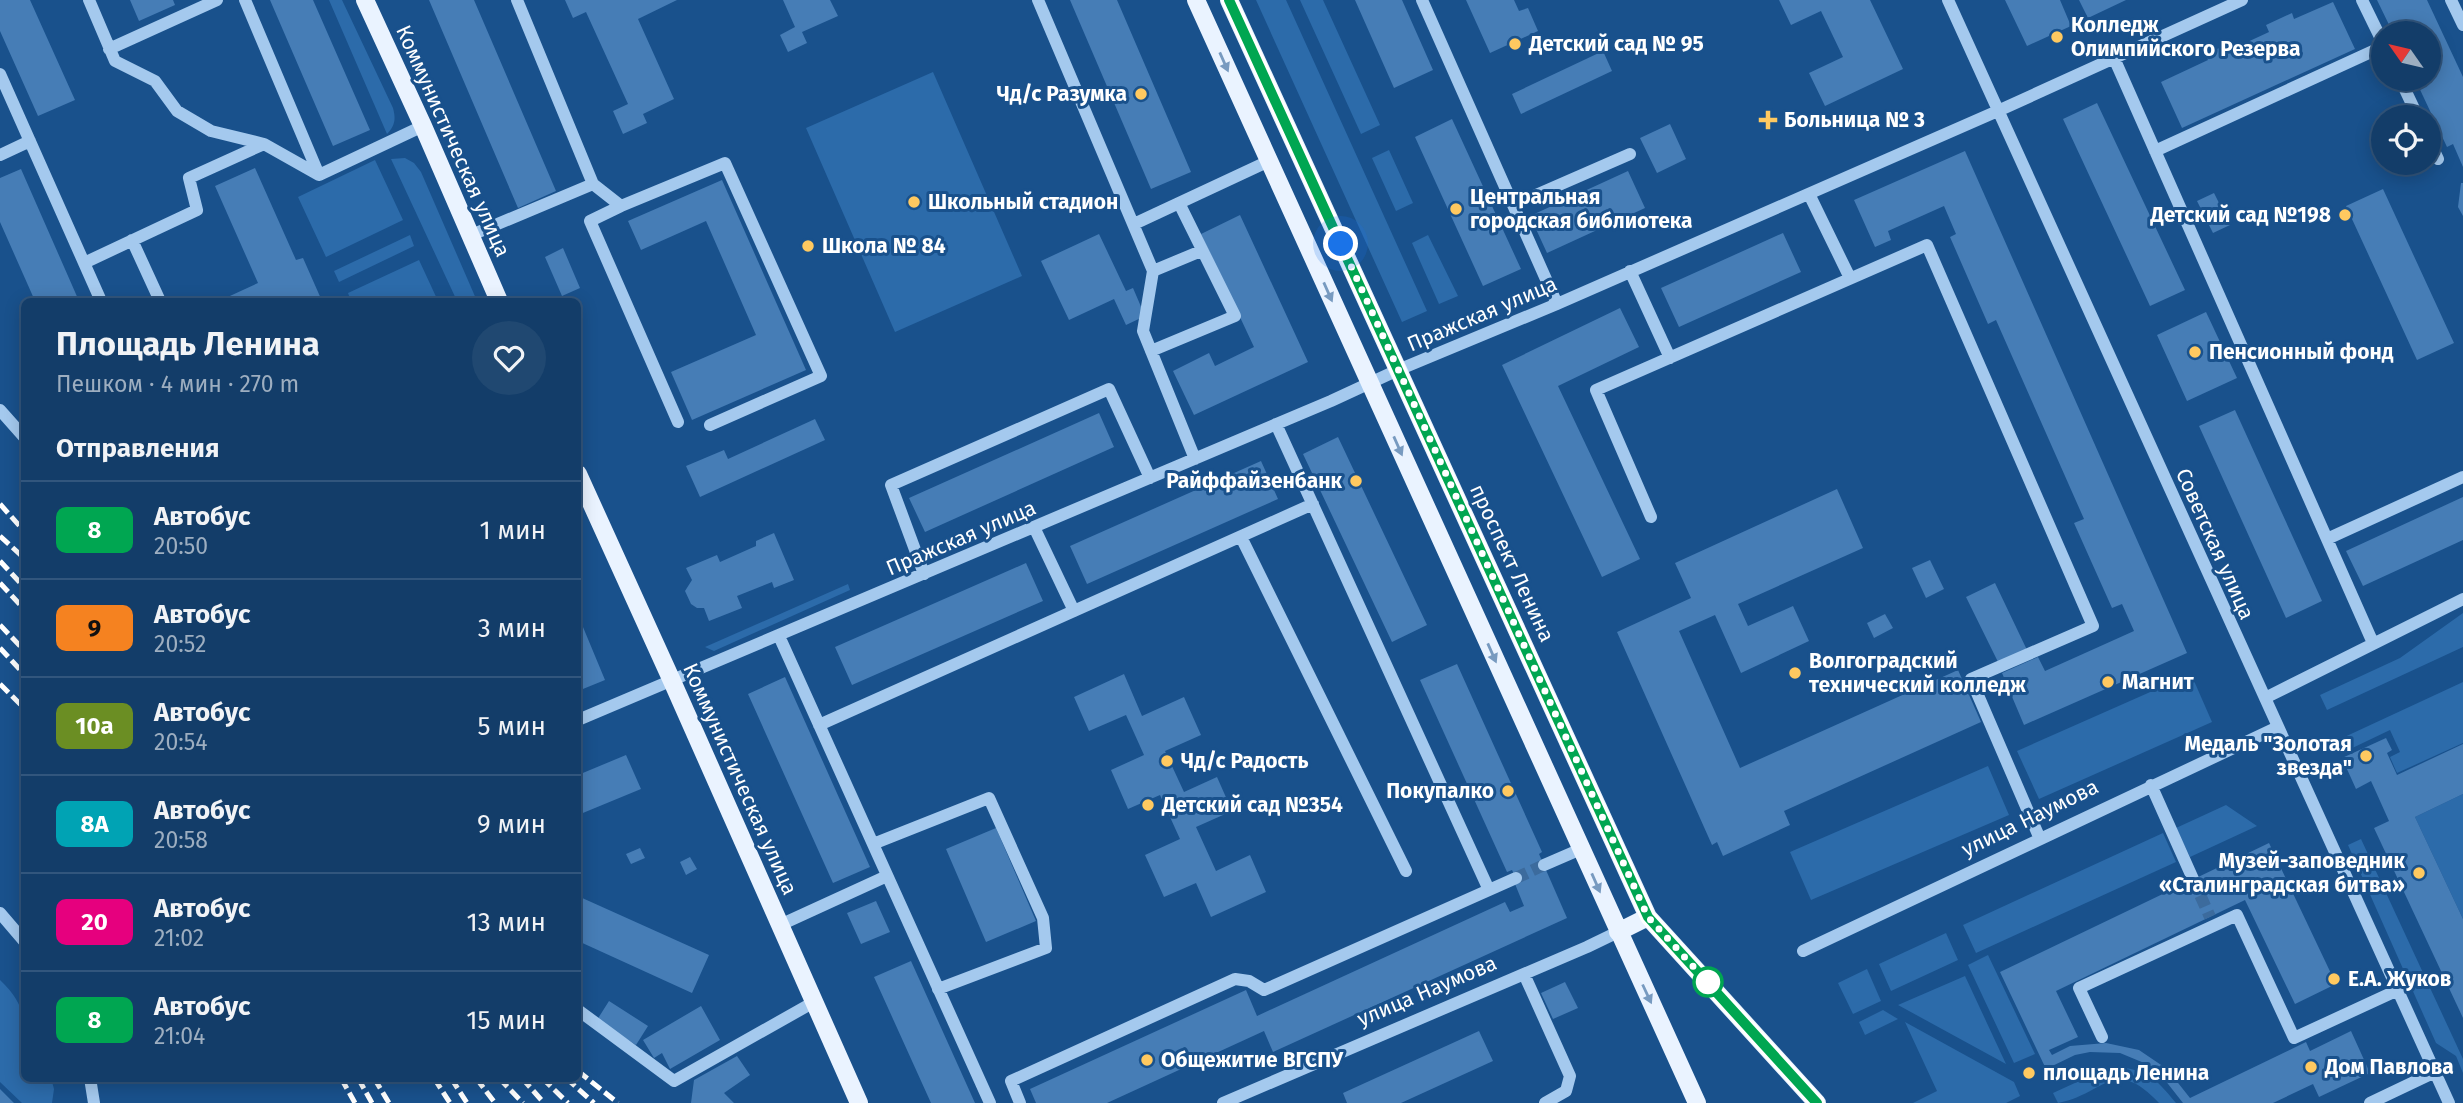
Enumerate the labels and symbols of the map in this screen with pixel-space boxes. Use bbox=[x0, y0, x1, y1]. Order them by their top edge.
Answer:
place label: Колледж Олимпийского Резерва bbox=[2071, 12, 2301, 62]
street label: Коммунистическая улица bbox=[390, 21, 516, 261]
north arrow bbox=[2371, 21, 2441, 91]
marker: Колледж Олимпийского Резерва bbox=[2049, 29, 2065, 45]
place label: Детский сад № 95 bbox=[1528, 31, 1704, 57]
marker: Детский сад № 95 bbox=[1507, 36, 1523, 52]
one-way arrow bbox=[1218, 52, 1230, 72]
place label: Чд/с Разумка bbox=[997, 81, 1127, 107]
marker: Чд/с Разумка bbox=[1133, 86, 1149, 102]
place label: Больница № 3 bbox=[1784, 107, 1925, 133]
marker: Больница № 3 bbox=[1758, 110, 1778, 130]
place label: Центральная городская библиотека bbox=[1470, 184, 1693, 234]
place label: Школьный стадион bbox=[928, 189, 1118, 215]
marker: Школьный стадион bbox=[906, 194, 922, 210]
marker: Центральная городская библиотека bbox=[1448, 201, 1464, 217]
place label: Детский сад №198 bbox=[2149, 202, 2331, 228]
marker: Детский сад №198 bbox=[2337, 207, 2353, 223]
your location bbox=[1323, 226, 1358, 261]
place label: Школа № 84 bbox=[822, 233, 946, 259]
marker: Школа № 84 bbox=[800, 238, 816, 254]
street label: Пражская улица bbox=[1403, 271, 1561, 357]
one-way arrow bbox=[1322, 282, 1334, 302]
place label: Пенсионный фонд bbox=[2209, 339, 2394, 365]
marker: Пенсионный фонд bbox=[2187, 344, 2203, 360]
one-way arrow bbox=[1392, 436, 1404, 456]
street label: Советская улица bbox=[2170, 464, 2260, 624]
place label: Райффайзенбанк bbox=[1166, 468, 1342, 494]
marker: Райффайзенбанк bbox=[1348, 473, 1364, 489]
street label: проспект Ленина bbox=[1464, 480, 1560, 646]
street label: Пражская улица bbox=[882, 495, 1040, 581]
one-way arrow bbox=[1486, 643, 1498, 663]
place label: Волгоградский технический колледж bbox=[1809, 648, 2026, 698]
street label: Коммунистическая улица bbox=[677, 659, 803, 899]
marker: Волгоградский технический колледж bbox=[1787, 665, 1803, 681]
place label: Магнит bbox=[2122, 669, 2195, 695]
marker: Магнит bbox=[2100, 674, 2116, 690]
place label: Медаль "Золотая звезда" bbox=[2184, 731, 2352, 781]
place label: Чд/с Радость bbox=[1181, 748, 1308, 774]
marker: Медаль "Золотая звезда" bbox=[2358, 748, 2374, 764]
marker: Чд/с Радость bbox=[1159, 753, 1175, 769]
street label: улица Наумова bbox=[1957, 774, 2103, 862]
place label: Покупалко bbox=[1386, 778, 1494, 804]
marker: Покупалко bbox=[1500, 783, 1516, 799]
place label: Детский сад №354 bbox=[1161, 792, 1343, 818]
marker: Детский сад №354 bbox=[1140, 797, 1156, 813]
place label: Музей-заповедник «Сталинградская битва» bbox=[2159, 848, 2405, 898]
marker: Музей-заповедник «Сталинградская битва» bbox=[2411, 865, 2427, 881]
one-way arrow bbox=[1590, 873, 1602, 893]
street label: улица Наумова bbox=[1353, 950, 1501, 1032]
place label: Е.А. Жуков bbox=[2348, 966, 2452, 992]
unlabelled marker bbox=[1693, 967, 1723, 997]
marker: Е.А. Жуков bbox=[2326, 971, 2342, 987]
one-way arrow bbox=[1641, 984, 1652, 1004]
place label: Общежитие ВГСПУ bbox=[1161, 1047, 1344, 1073]
marker: Общежитие ВГСПУ bbox=[1139, 1052, 1155, 1068]
place label: Дом Павлова bbox=[2324, 1054, 2454, 1080]
marker: Дом Павлова bbox=[2303, 1059, 2319, 1075]
place label: площадь Ленина bbox=[2043, 1060, 2209, 1086]
marker: площадь Ленина bbox=[2021, 1065, 2037, 1081]

